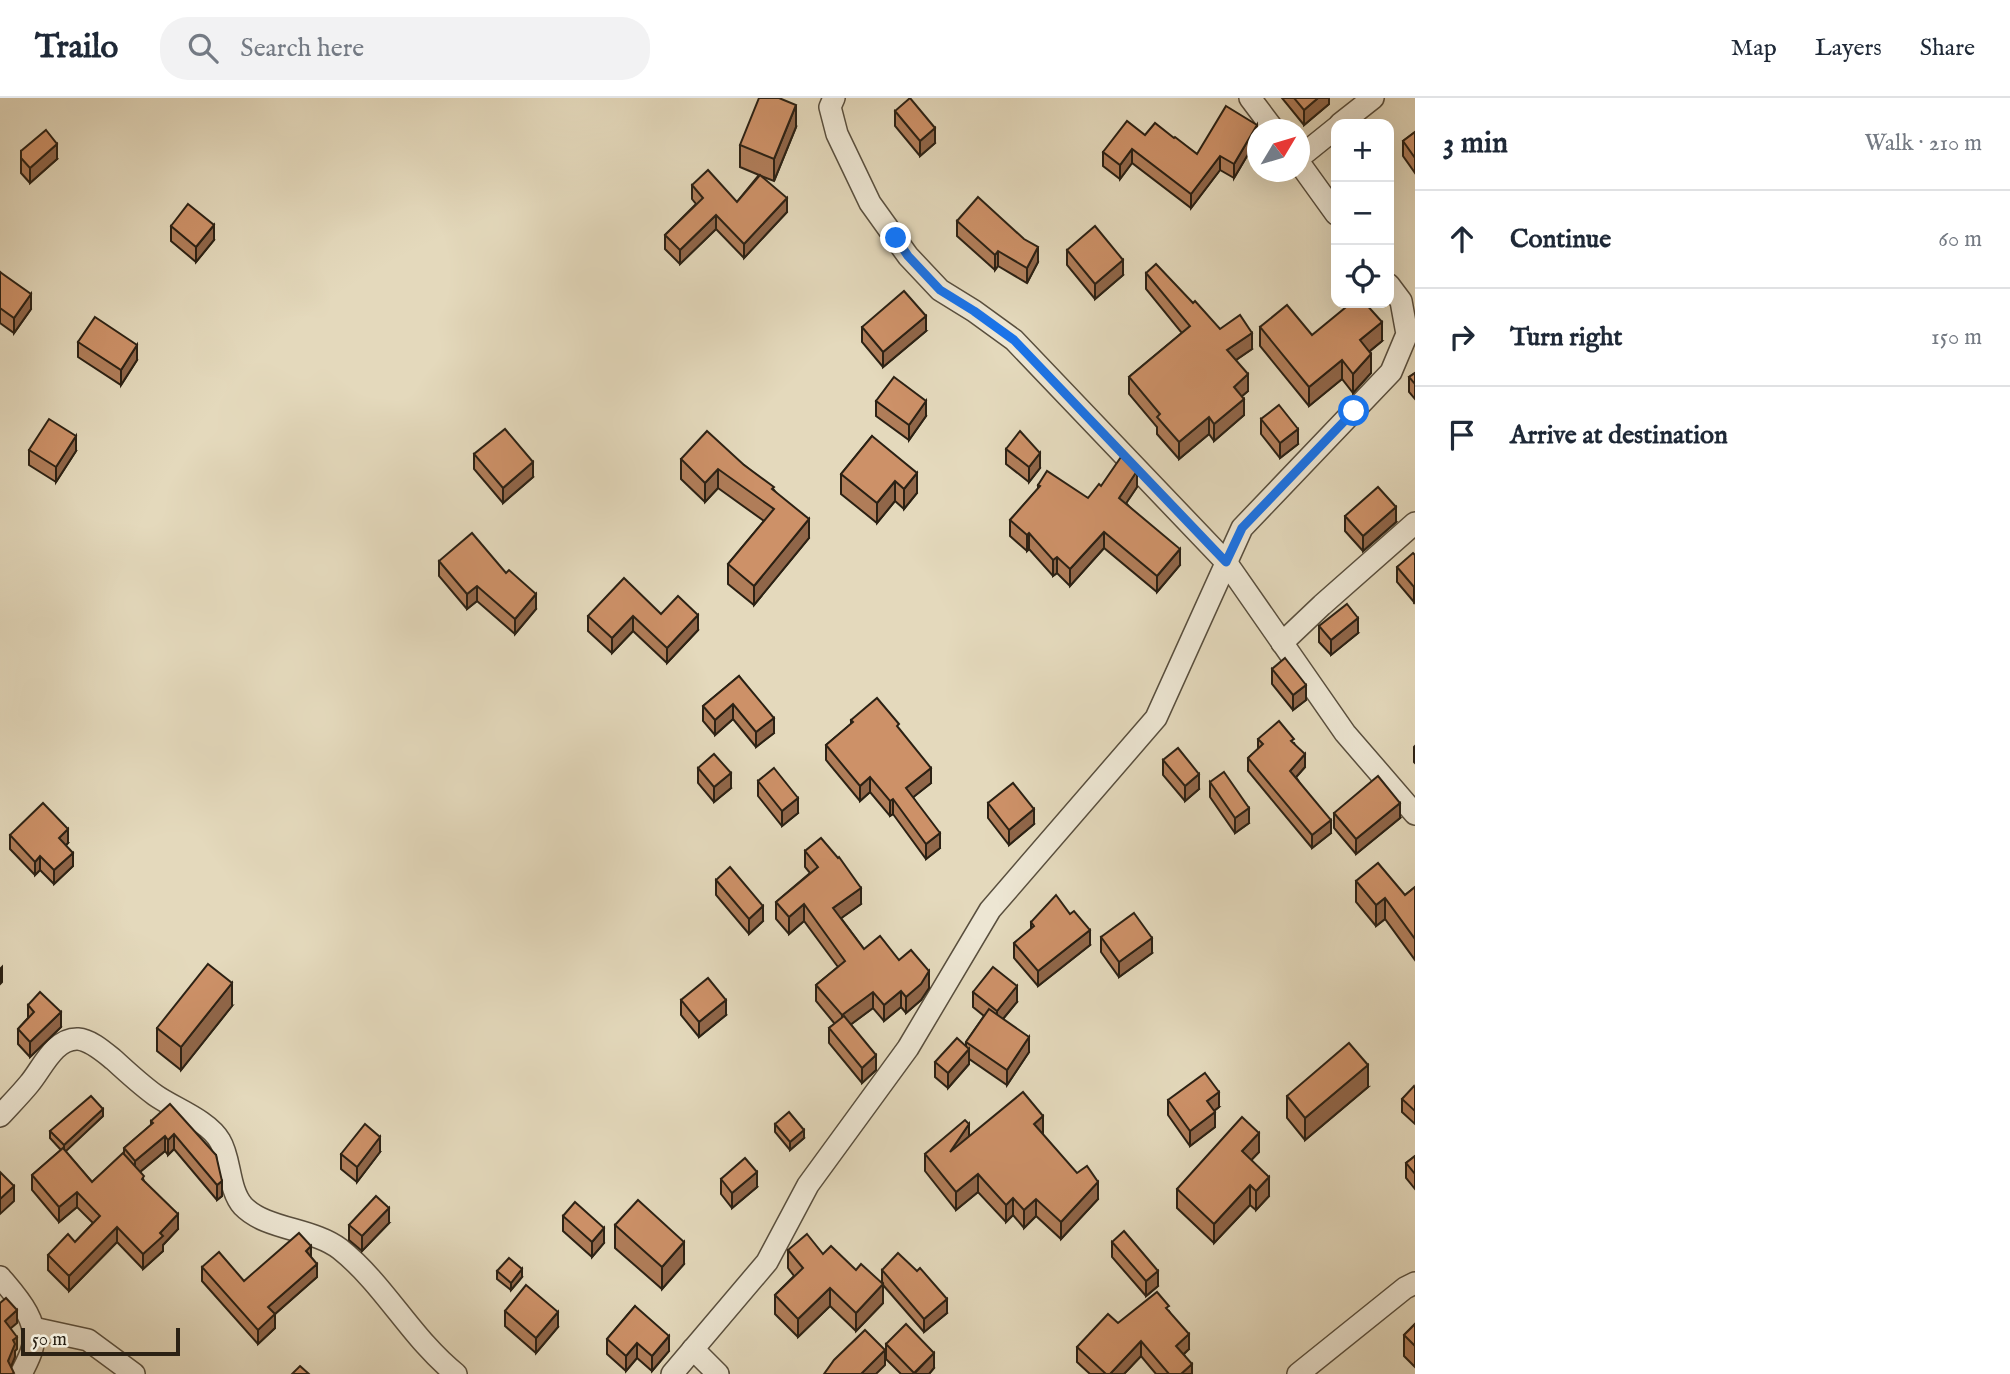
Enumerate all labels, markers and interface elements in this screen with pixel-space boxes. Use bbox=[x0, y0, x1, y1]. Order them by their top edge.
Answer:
search box bbox=[160, 17, 650, 80]
text: Trailo bbox=[35, 27, 118, 69]
icon: search bbox=[184, 29, 222, 67]
text: Search here bbox=[240, 32, 364, 65]
text: Map bbox=[1731, 33, 1777, 64]
text: Layers bbox=[1815, 33, 1882, 64]
text: Share bbox=[1920, 33, 1975, 64]
north arrow bbox=[1247, 119, 1310, 182]
map controls bbox=[1331, 119, 1394, 308]
button: + bbox=[1331, 119, 1394, 182]
text: 3 min bbox=[1443, 125, 1508, 163]
text: Walk · 210 m bbox=[1865, 129, 1982, 158]
button: − bbox=[1331, 182, 1394, 245]
icon: ahead bbox=[1443, 220, 1481, 258]
route end bbox=[880, 222, 911, 253]
text: Continue bbox=[1510, 223, 1611, 256]
text: 60 m bbox=[1938, 225, 1982, 254]
button: locate bbox=[1331, 245, 1394, 308]
icon: right bbox=[1443, 318, 1481, 356]
text: Turn right bbox=[1510, 321, 1623, 354]
text: 150 m bbox=[1931, 323, 1982, 352]
route start bbox=[1338, 395, 1369, 426]
icon: arrive bbox=[1443, 416, 1481, 454]
text: Arrive at destination bbox=[1510, 419, 1728, 452]
scale bar bbox=[21, 1325, 180, 1357]
text: 50 m bbox=[32, 1328, 67, 1352]

